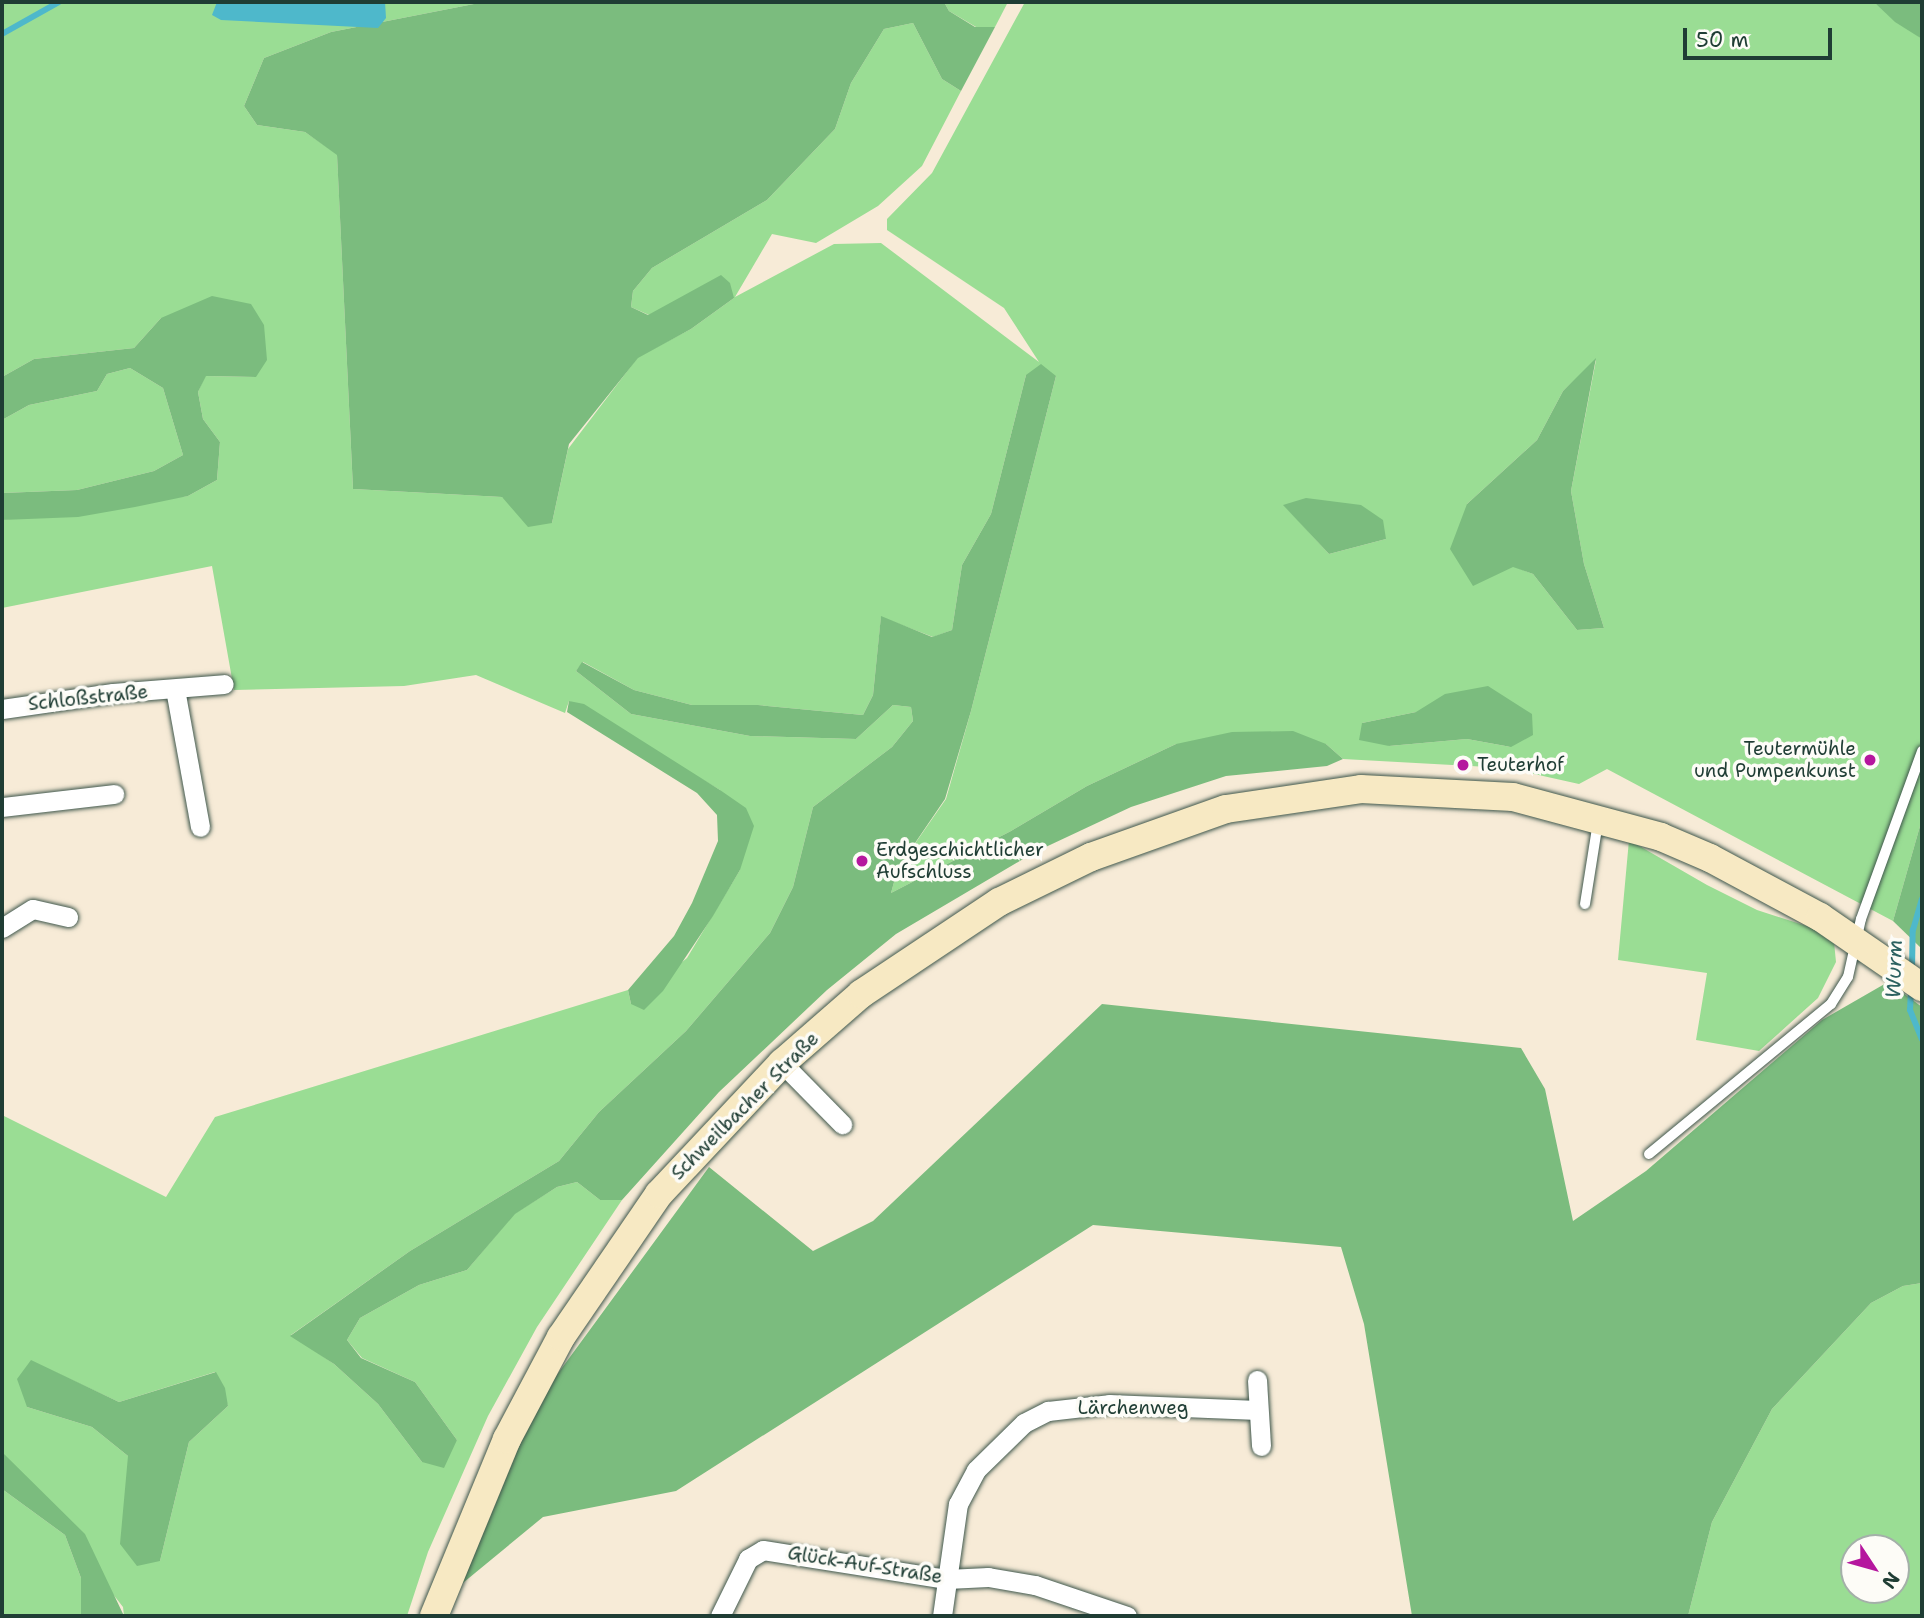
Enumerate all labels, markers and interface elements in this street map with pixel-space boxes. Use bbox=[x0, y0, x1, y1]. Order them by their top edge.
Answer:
scale bar bbox=[1686, 14, 1835, 58]
text: 50 m bbox=[1696, 26, 1749, 54]
street label: Schloßstraße bbox=[27, 680, 149, 716]
place label: Teutermühle und Pumpenkunst bbox=[1694, 738, 1856, 782]
marker: Teutermühle und Pumpenkunst bbox=[1862, 752, 1878, 768]
place label: Teuterhof bbox=[1477, 754, 1564, 776]
marker: Teuterhof bbox=[1455, 757, 1471, 773]
place label: Erdgeschichtlicher Aufschluss bbox=[876, 839, 1044, 883]
marker: Erdgeschichtlicher Aufschluss bbox=[854, 853, 870, 869]
water label: Wurm bbox=[1880, 939, 1908, 999]
street label: Schweilbacher Straße bbox=[666, 1027, 824, 1185]
street label: Lärchenweg bbox=[1078, 1397, 1188, 1419]
north arrow bbox=[1840, 1534, 1910, 1604]
street label: Glück-Auf-Straße bbox=[786, 1542, 944, 1588]
text: N bbox=[1876, 1567, 1905, 1594]

